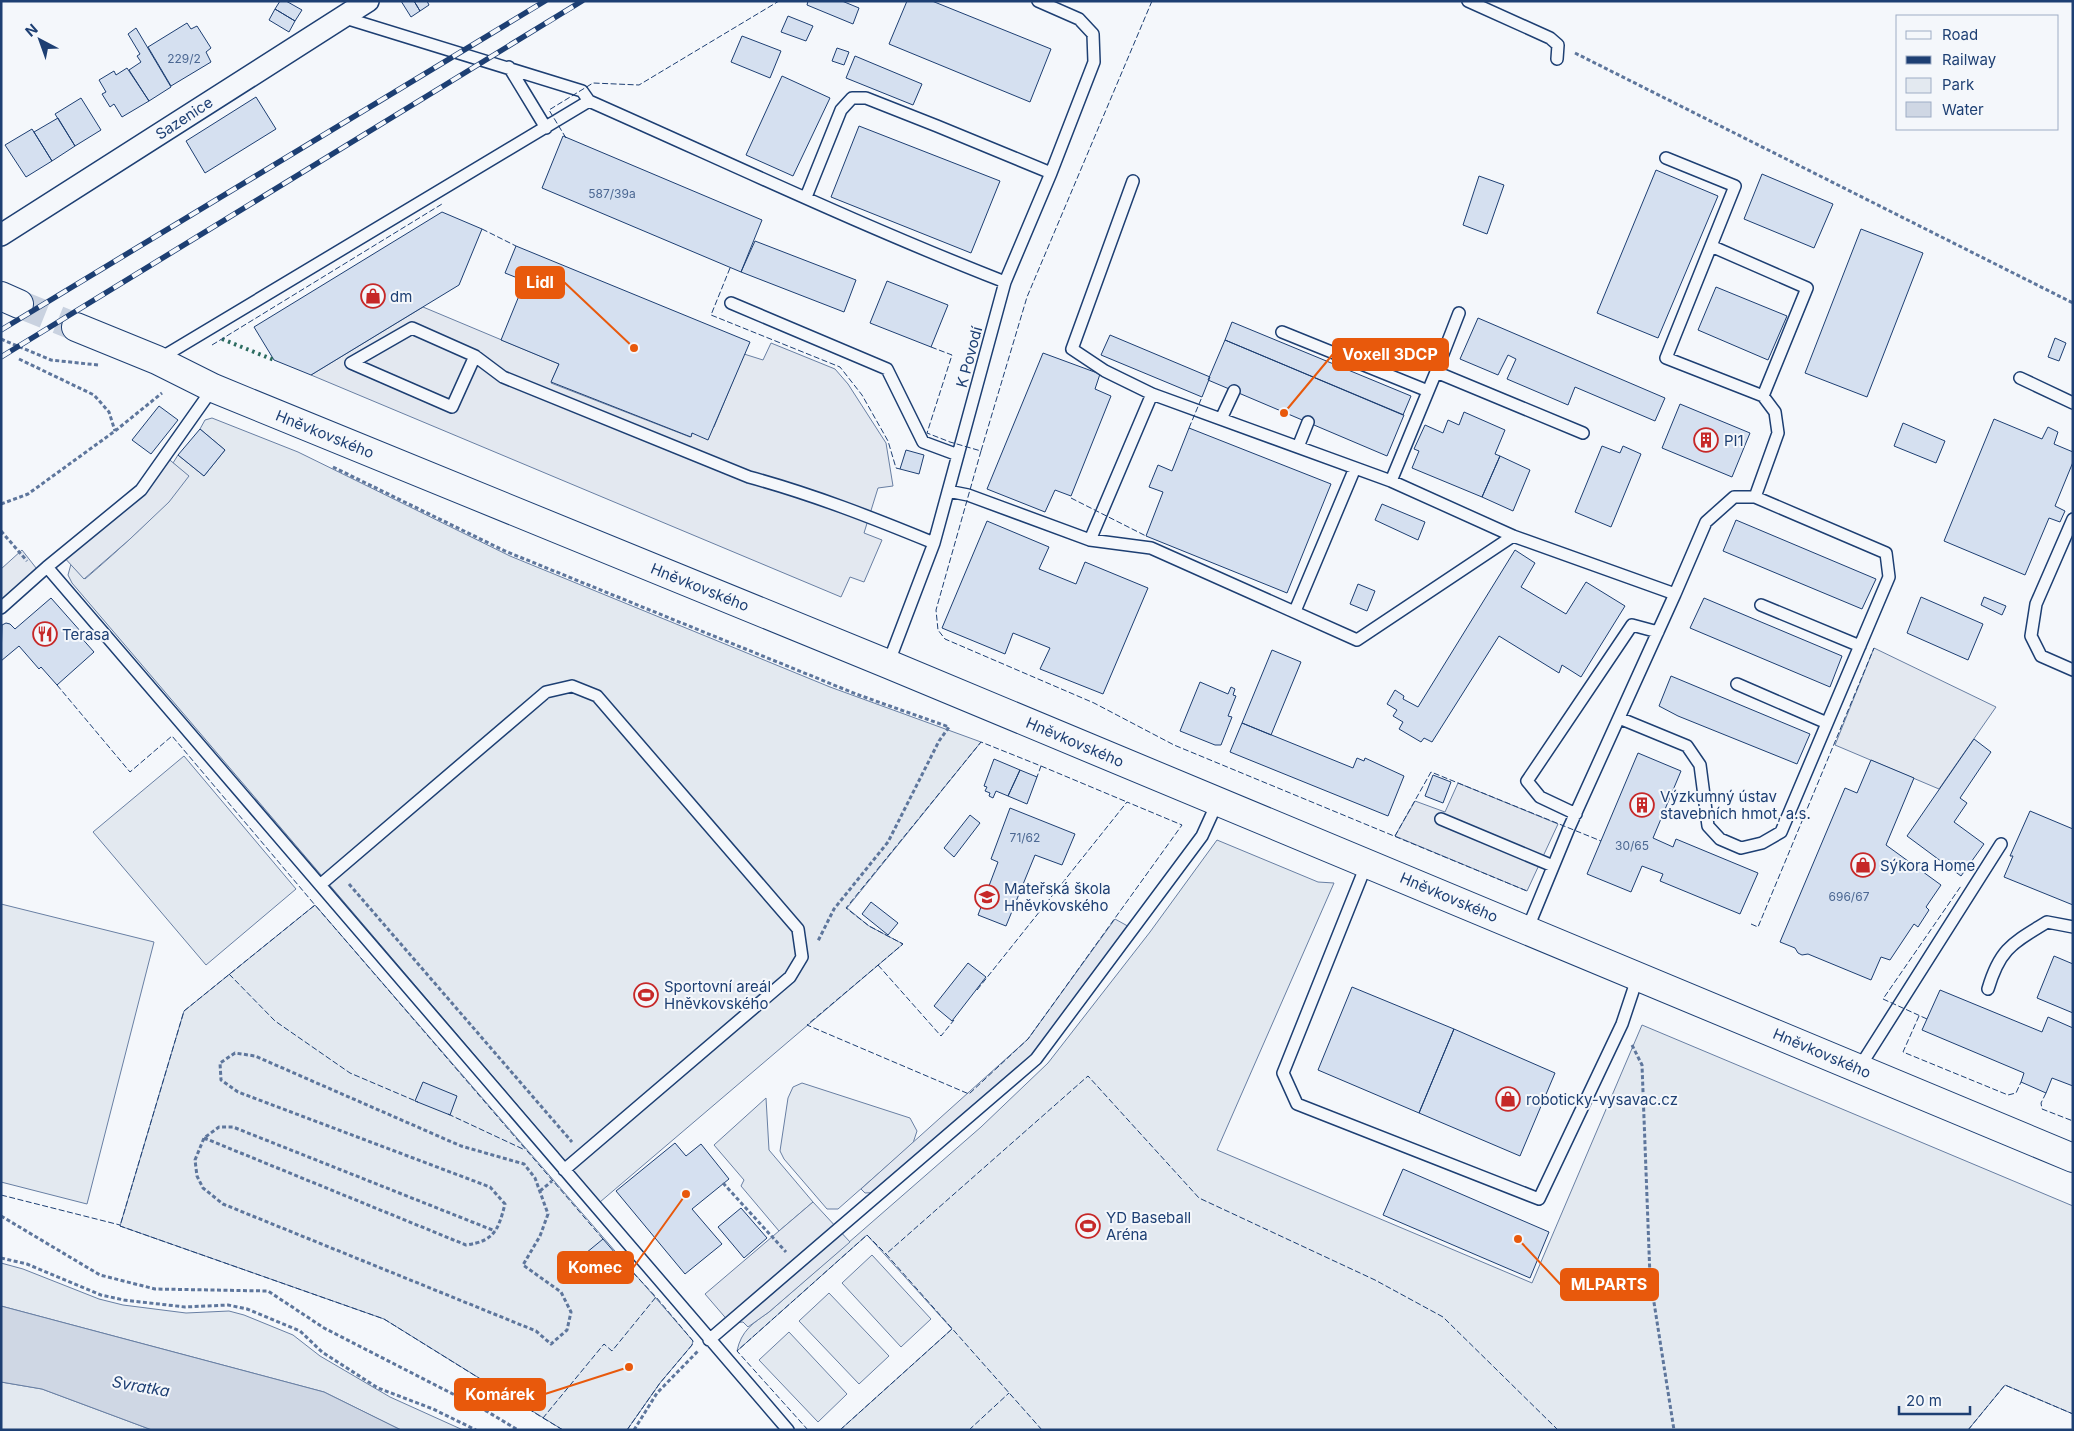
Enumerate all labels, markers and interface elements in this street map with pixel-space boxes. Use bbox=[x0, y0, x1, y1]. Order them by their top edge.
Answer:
north arrow bbox=[15, 15, 65, 65]
legend bbox=[1896, 15, 2059, 130]
text: N bbox=[22, 20, 41, 40]
text: Road bbox=[1942, 25, 1978, 44]
text: Railway bbox=[1942, 50, 1997, 69]
house number: 229/2 bbox=[167, 51, 201, 66]
text: Park bbox=[1942, 75, 1975, 94]
street label: Sazenice bbox=[152, 92, 216, 144]
text: Water bbox=[1942, 100, 1984, 119]
house number: 587/39a bbox=[588, 186, 636, 201]
callout: Lidl bbox=[516, 267, 564, 298]
text: Lidl bbox=[526, 272, 554, 292]
shop icon: dm bbox=[360, 283, 386, 309]
place label: dm bbox=[390, 287, 412, 306]
street label: K Povodí bbox=[952, 324, 986, 390]
callout: Voxell 3DCP bbox=[1333, 339, 1448, 370]
text: Voxell 3DCP bbox=[1342, 344, 1438, 364]
street label: Hněvkovského bbox=[273, 406, 377, 462]
building icon: PI1 bbox=[1693, 427, 1719, 453]
place label: PI1 bbox=[1724, 431, 1744, 450]
street label: Hněvkovského bbox=[648, 559, 752, 615]
restaurant icon: Terasa bbox=[32, 621, 58, 647]
place label: Terasa bbox=[62, 625, 110, 644]
street label: Hněvkovského bbox=[1023, 713, 1127, 771]
place label: Výzkumný ústav stavebních hmot, a.s. bbox=[1660, 787, 1811, 823]
building icon: Výzkumný ústav stavebních hmot, a.s. bbox=[1629, 792, 1655, 818]
house number: 71/62 bbox=[1010, 830, 1040, 845]
house number: 30/65 bbox=[1615, 838, 1649, 853]
shop icon: Sýkora Home bbox=[1850, 852, 1876, 878]
place label: Sýkora Home bbox=[1880, 856, 1975, 875]
street label: Hněvkovského bbox=[1397, 868, 1501, 926]
place label: Mateřská škola Hněvkovského bbox=[1004, 879, 1111, 915]
school or university icon: Mateřská škola Hněvkovského bbox=[974, 884, 1000, 910]
house number: 696/67 bbox=[1829, 889, 1870, 904]
place label: Sportovní areál Hněvkovského bbox=[664, 977, 771, 1013]
sports icon: Sportovní areál Hněvkovského bbox=[633, 982, 659, 1008]
street label: Hněvkovského bbox=[1770, 1024, 1874, 1082]
shop icon: roboticky-vysavac.cz bbox=[1495, 1086, 1521, 1112]
place label: roboticky-vysavac.cz bbox=[1526, 1090, 1678, 1109]
place label: YD Baseball Aréna bbox=[1106, 1208, 1191, 1244]
sports icon: YD Baseball Aréna bbox=[1075, 1213, 1101, 1239]
callout: Komec bbox=[558, 1252, 633, 1283]
text: Komec bbox=[568, 1257, 622, 1277]
callout: MLPARTS bbox=[1561, 1269, 1658, 1300]
text: MLPARTS bbox=[1571, 1274, 1647, 1294]
water label: Svratka bbox=[111, 1371, 172, 1401]
callout: Komárek bbox=[455, 1379, 545, 1410]
text: Komárek bbox=[465, 1384, 535, 1404]
scale bar bbox=[1899, 1384, 1970, 1416]
text: 20 m bbox=[1906, 1391, 1942, 1410]

